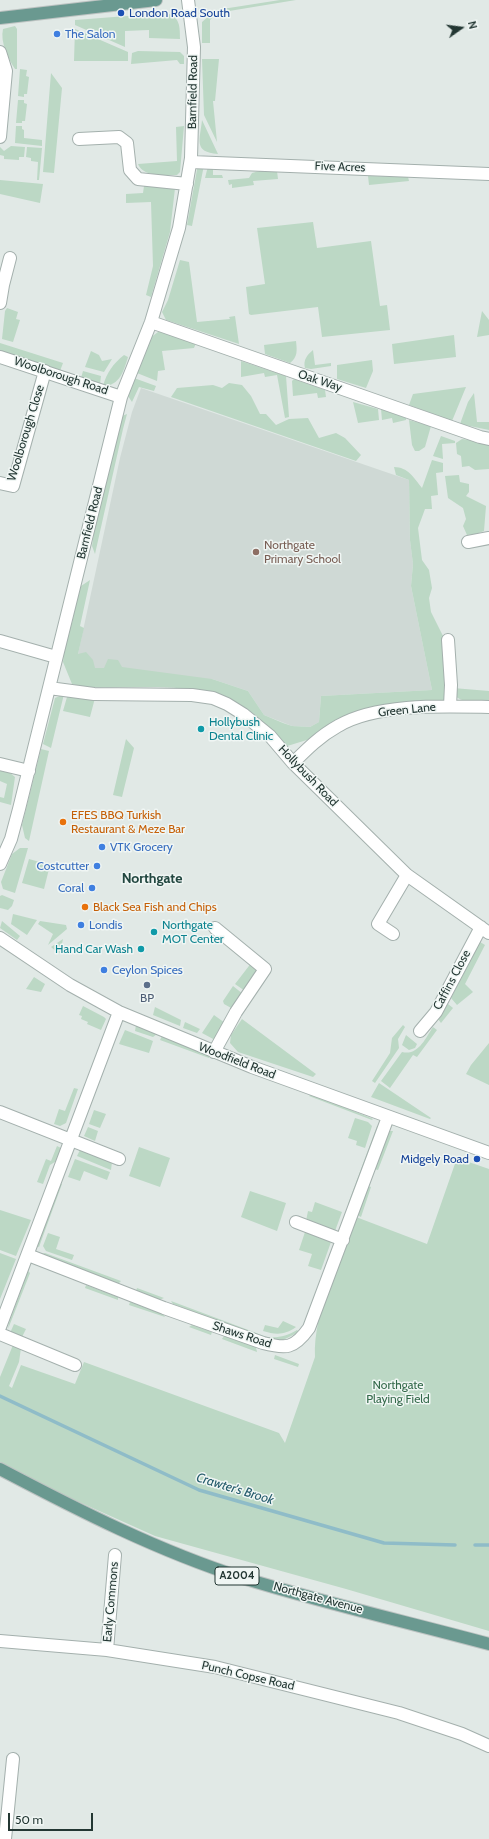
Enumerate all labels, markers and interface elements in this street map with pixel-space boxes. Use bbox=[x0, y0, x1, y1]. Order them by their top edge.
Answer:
place label: London Road South bbox=[129, 6, 230, 20]
marker: London Road South bbox=[116, 8, 126, 18]
north arrow bbox=[441, 8, 481, 48]
text: N bbox=[465, 20, 480, 31]
place label: The Salon bbox=[65, 27, 116, 41]
marker: The Salon bbox=[52, 29, 62, 39]
street label: Barnfield Road bbox=[185, 55, 201, 129]
street label: Five Acres bbox=[314, 159, 366, 175]
street label: Woolborough Road bbox=[12, 354, 110, 398]
street label: Oak Way bbox=[296, 367, 344, 395]
street label: Woolborough Close bbox=[5, 383, 47, 483]
street label: Barnfield Road bbox=[74, 485, 106, 561]
place label: Northgate Primary School bbox=[264, 538, 341, 566]
marker: Northgate Primary School bbox=[251, 547, 261, 557]
street label: Green Lane bbox=[377, 700, 437, 720]
place label: Hollybush Dental Clinic bbox=[209, 715, 273, 743]
marker: Hollybush Dental Clinic bbox=[196, 724, 206, 734]
street label: Hollybush Road bbox=[275, 742, 341, 810]
place label: EFES BBQ Turkish Restaurant & Meze Bar bbox=[71, 808, 185, 836]
marker: EFES BBQ Turkish Restaurant & Meze Bar bbox=[58, 817, 68, 827]
place label: VTK Grocery bbox=[110, 840, 173, 854]
marker: VTK Grocery bbox=[97, 842, 107, 852]
place label: Costcutter bbox=[37, 859, 89, 873]
marker: Costcutter bbox=[92, 861, 102, 871]
district label: Northgate bbox=[122, 871, 182, 887]
place label: Coral bbox=[58, 881, 84, 895]
marker: Coral bbox=[87, 883, 97, 893]
place label: Black Sea Fish and Chips bbox=[93, 900, 217, 914]
marker: Black Sea Fish and Chips bbox=[80, 902, 90, 912]
place label: Londis bbox=[89, 918, 122, 932]
place label: Northgate MOT Center bbox=[162, 918, 224, 946]
marker: Londis bbox=[76, 920, 86, 930]
marker: Northgate MOT Center bbox=[149, 927, 159, 937]
place label: Hand Car Wash bbox=[55, 942, 133, 956]
marker: Hand Car Wash bbox=[136, 944, 146, 954]
street label: Caffins Close bbox=[430, 948, 474, 1012]
place label: Ceylon Spices bbox=[112, 963, 183, 977]
marker: Ceylon Spices bbox=[99, 965, 109, 975]
marker: BP bbox=[142, 980, 152, 990]
place label: BP bbox=[140, 991, 154, 1005]
street label: Woodfield Road bbox=[196, 1040, 278, 1082]
place label: Midgely Road bbox=[401, 1152, 469, 1166]
marker: Midgely Road bbox=[472, 1154, 482, 1164]
street label: Shaws Road bbox=[211, 1319, 273, 1351]
park label: Northgate Playing Field bbox=[366, 1378, 430, 1406]
water label: Crawter's Brook bbox=[194, 1470, 276, 1508]
street label: Early Commons bbox=[100, 1561, 122, 1643]
road number: A2004 bbox=[215, 1567, 259, 1585]
street label: Northgate Avenue bbox=[272, 1579, 364, 1617]
street label: Punch Copse Road bbox=[200, 1658, 296, 1694]
scale bar bbox=[10, 1805, 95, 1831]
text: 50 m bbox=[15, 1812, 43, 1827]

